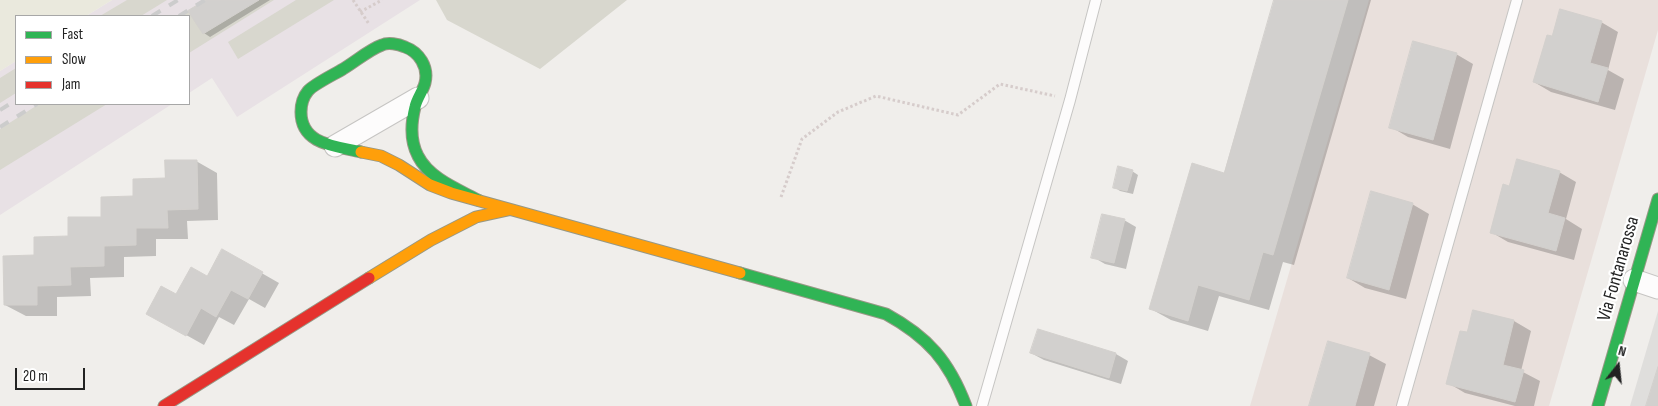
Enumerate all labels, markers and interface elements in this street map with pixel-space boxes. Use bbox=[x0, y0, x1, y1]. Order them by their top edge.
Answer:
legend bbox=[15, 15, 190, 105]
text: Fast bbox=[62, 25, 83, 44]
text: Slow bbox=[62, 50, 86, 69]
text: Jam bbox=[62, 75, 80, 94]
street label: Via Fontanarossa bbox=[1593, 214, 1645, 324]
north arrow bbox=[1593, 341, 1643, 391]
text: N bbox=[1616, 342, 1628, 360]
scale bar bbox=[18, 358, 88, 390]
text: 20 m bbox=[23, 367, 48, 386]

